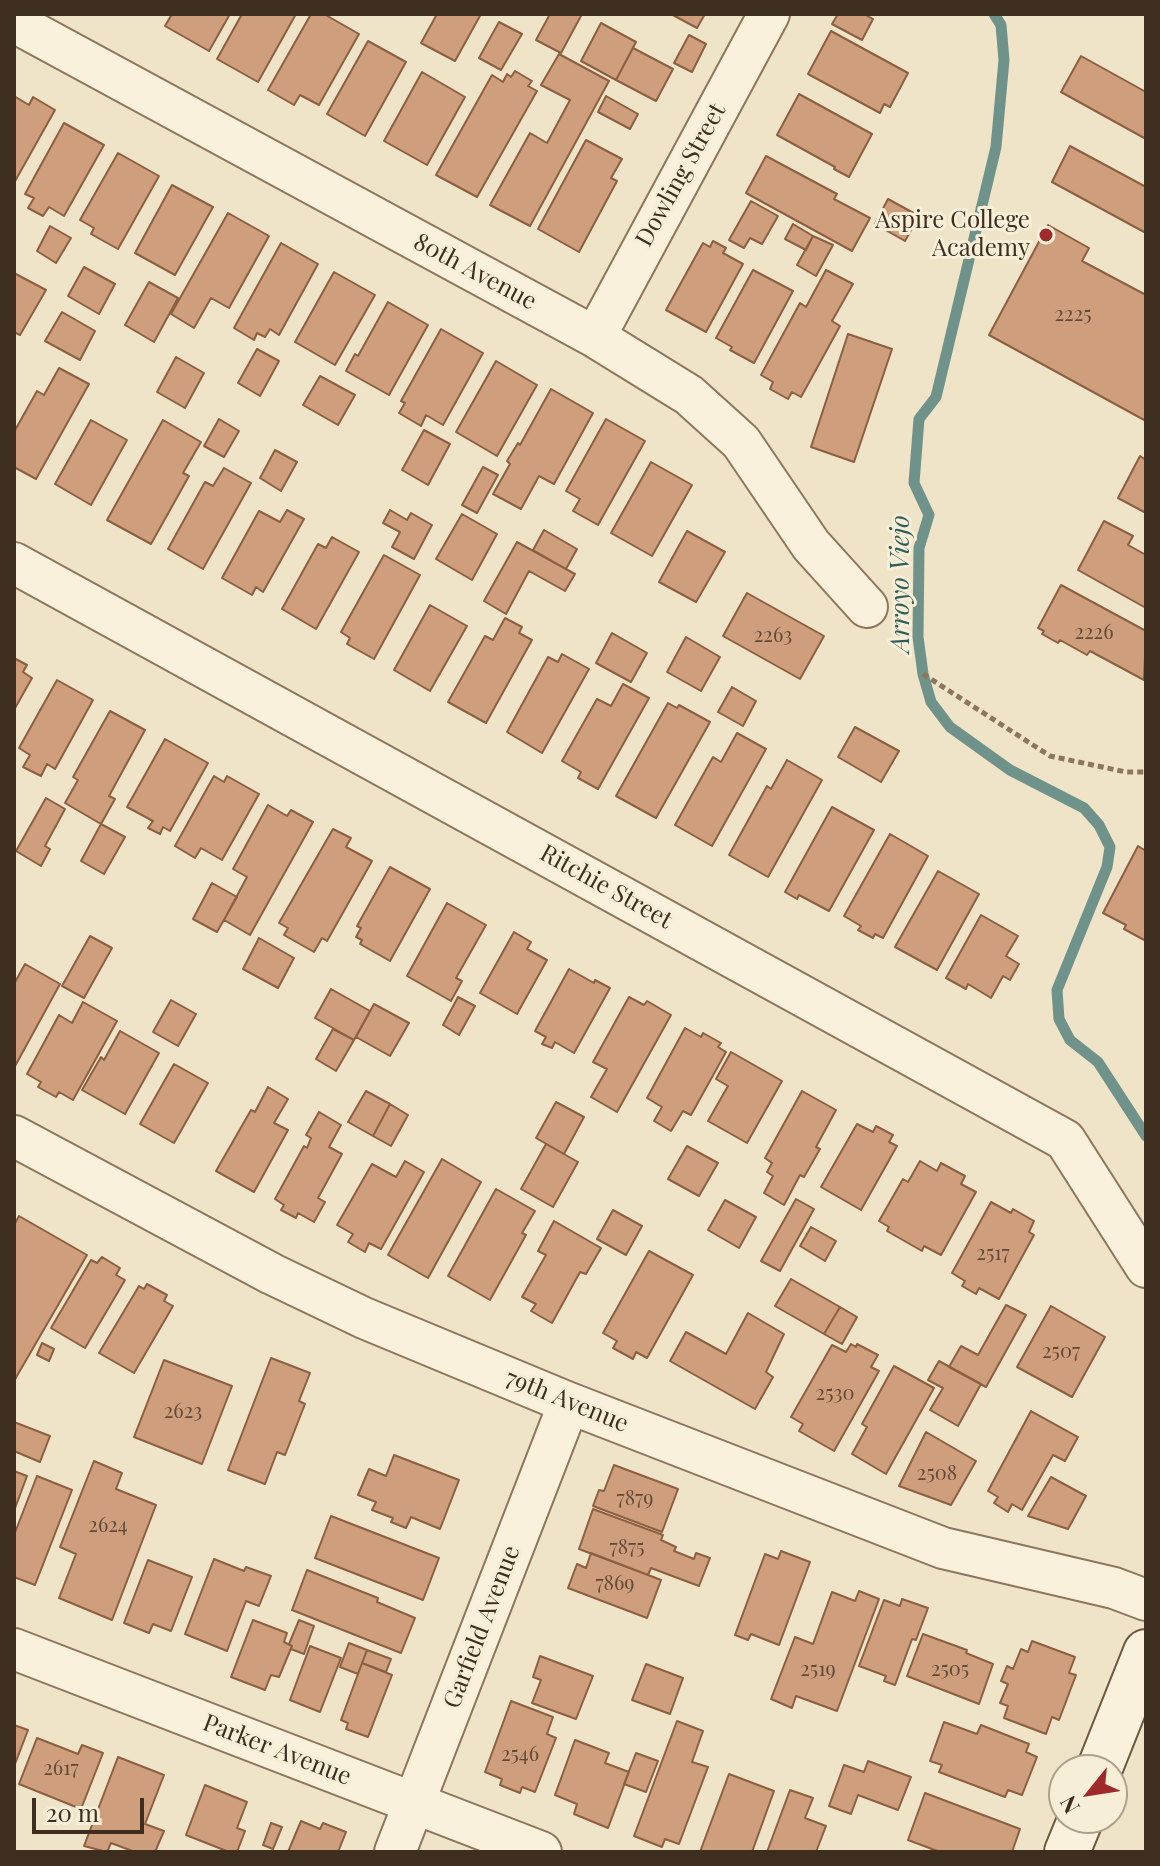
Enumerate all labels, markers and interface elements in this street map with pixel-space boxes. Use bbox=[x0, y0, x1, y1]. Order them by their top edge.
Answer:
street label: Dowling Street bbox=[630, 98, 732, 252]
place label: Aspire College Academy bbox=[875, 207, 1030, 263]
marker: Aspire College Academy bbox=[1037, 226, 1055, 244]
street label: 80th Avenue bbox=[409, 228, 541, 316]
house number: 2225 bbox=[1054, 303, 1092, 327]
water label: Arroyo Viejo bbox=[885, 515, 917, 653]
house number: 2226 bbox=[1074, 621, 1114, 645]
house number: 2263 bbox=[754, 624, 792, 648]
street label: Ritchie Street bbox=[535, 839, 677, 935]
house number: 2517 bbox=[976, 1242, 1010, 1266]
house number: 2507 bbox=[1042, 1340, 1080, 1364]
street label: 79th Avenue bbox=[501, 1363, 633, 1439]
house number: 2530 bbox=[816, 1382, 854, 1406]
house number: 2623 bbox=[164, 1400, 202, 1424]
house number: 2508 bbox=[917, 1462, 957, 1486]
house number: 7879 bbox=[617, 1487, 653, 1511]
house number: 2624 bbox=[88, 1514, 128, 1538]
house number: 7875 bbox=[610, 1536, 644, 1560]
street label: Garfield Avenue bbox=[438, 1542, 526, 1712]
house number: 7869 bbox=[595, 1572, 635, 1596]
house number: 2519 bbox=[800, 1658, 836, 1682]
house number: 2505 bbox=[931, 1658, 969, 1682]
street label: Parker Avenue bbox=[199, 1709, 355, 1791]
house number: 2546 bbox=[501, 1743, 539, 1767]
north arrow bbox=[1048, 1754, 1128, 1834]
house number: 2617 bbox=[43, 1757, 79, 1781]
scale bar bbox=[36, 1782, 148, 1832]
text: N bbox=[1052, 1791, 1086, 1819]
text: 20 m bbox=[46, 1796, 99, 1828]

